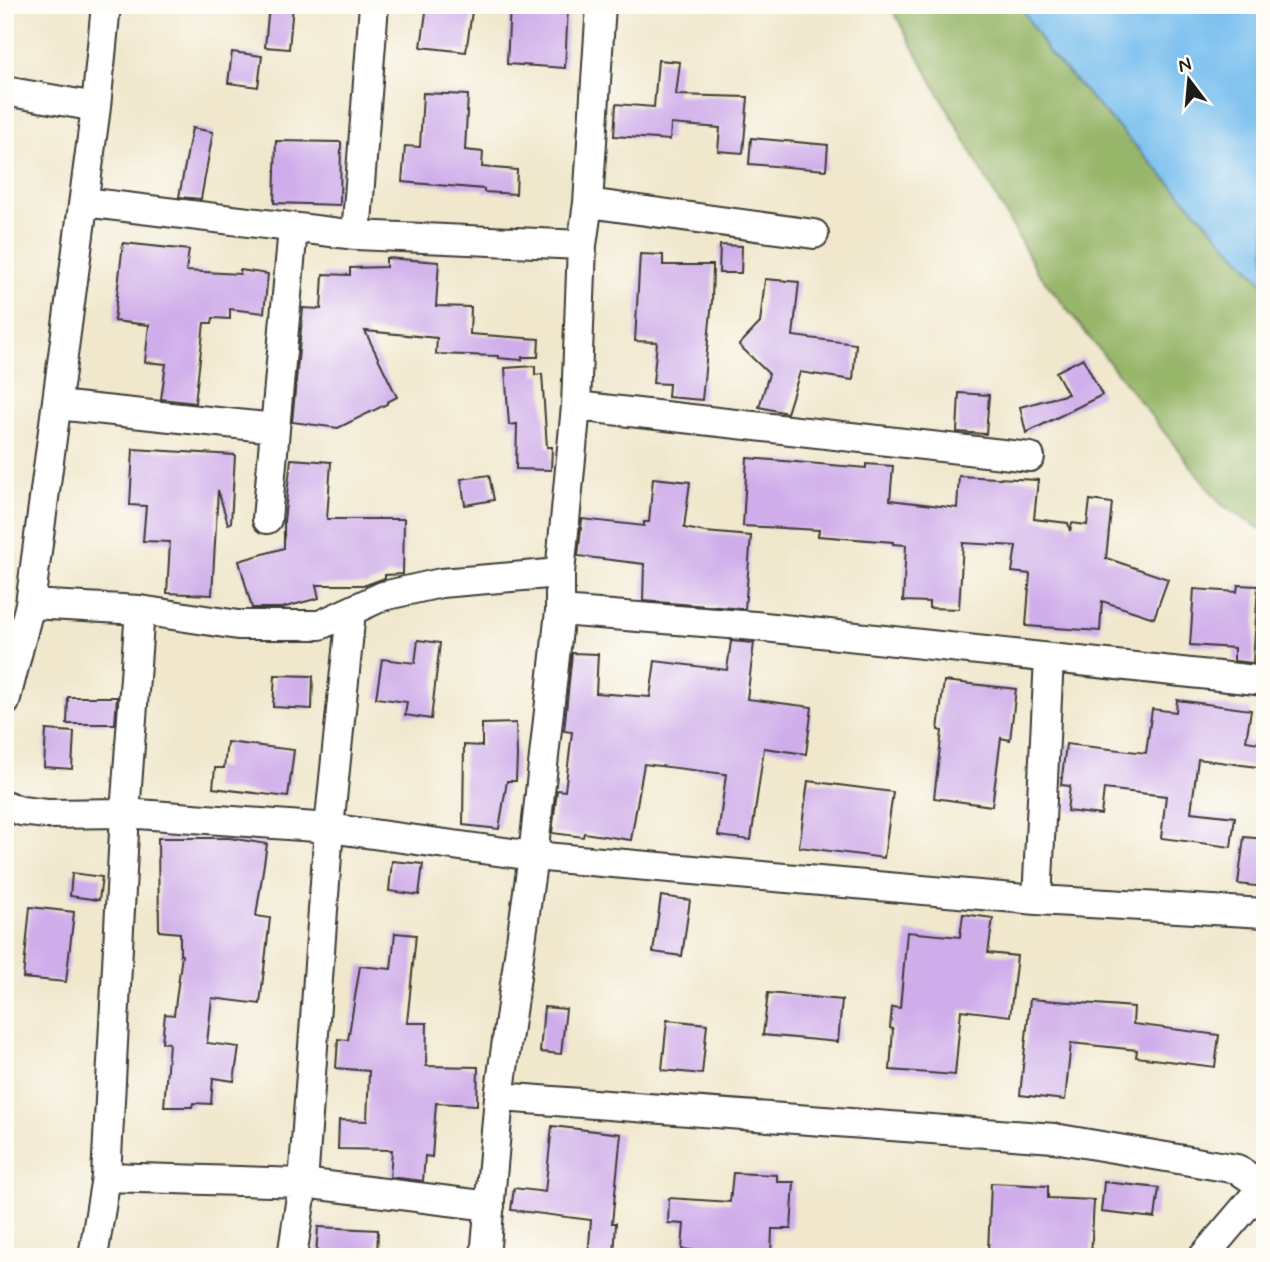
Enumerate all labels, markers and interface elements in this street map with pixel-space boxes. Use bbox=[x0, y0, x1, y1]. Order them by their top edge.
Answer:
north arrow bbox=[1154, 46, 1224, 116]
text: N bbox=[1175, 51, 1194, 79]

